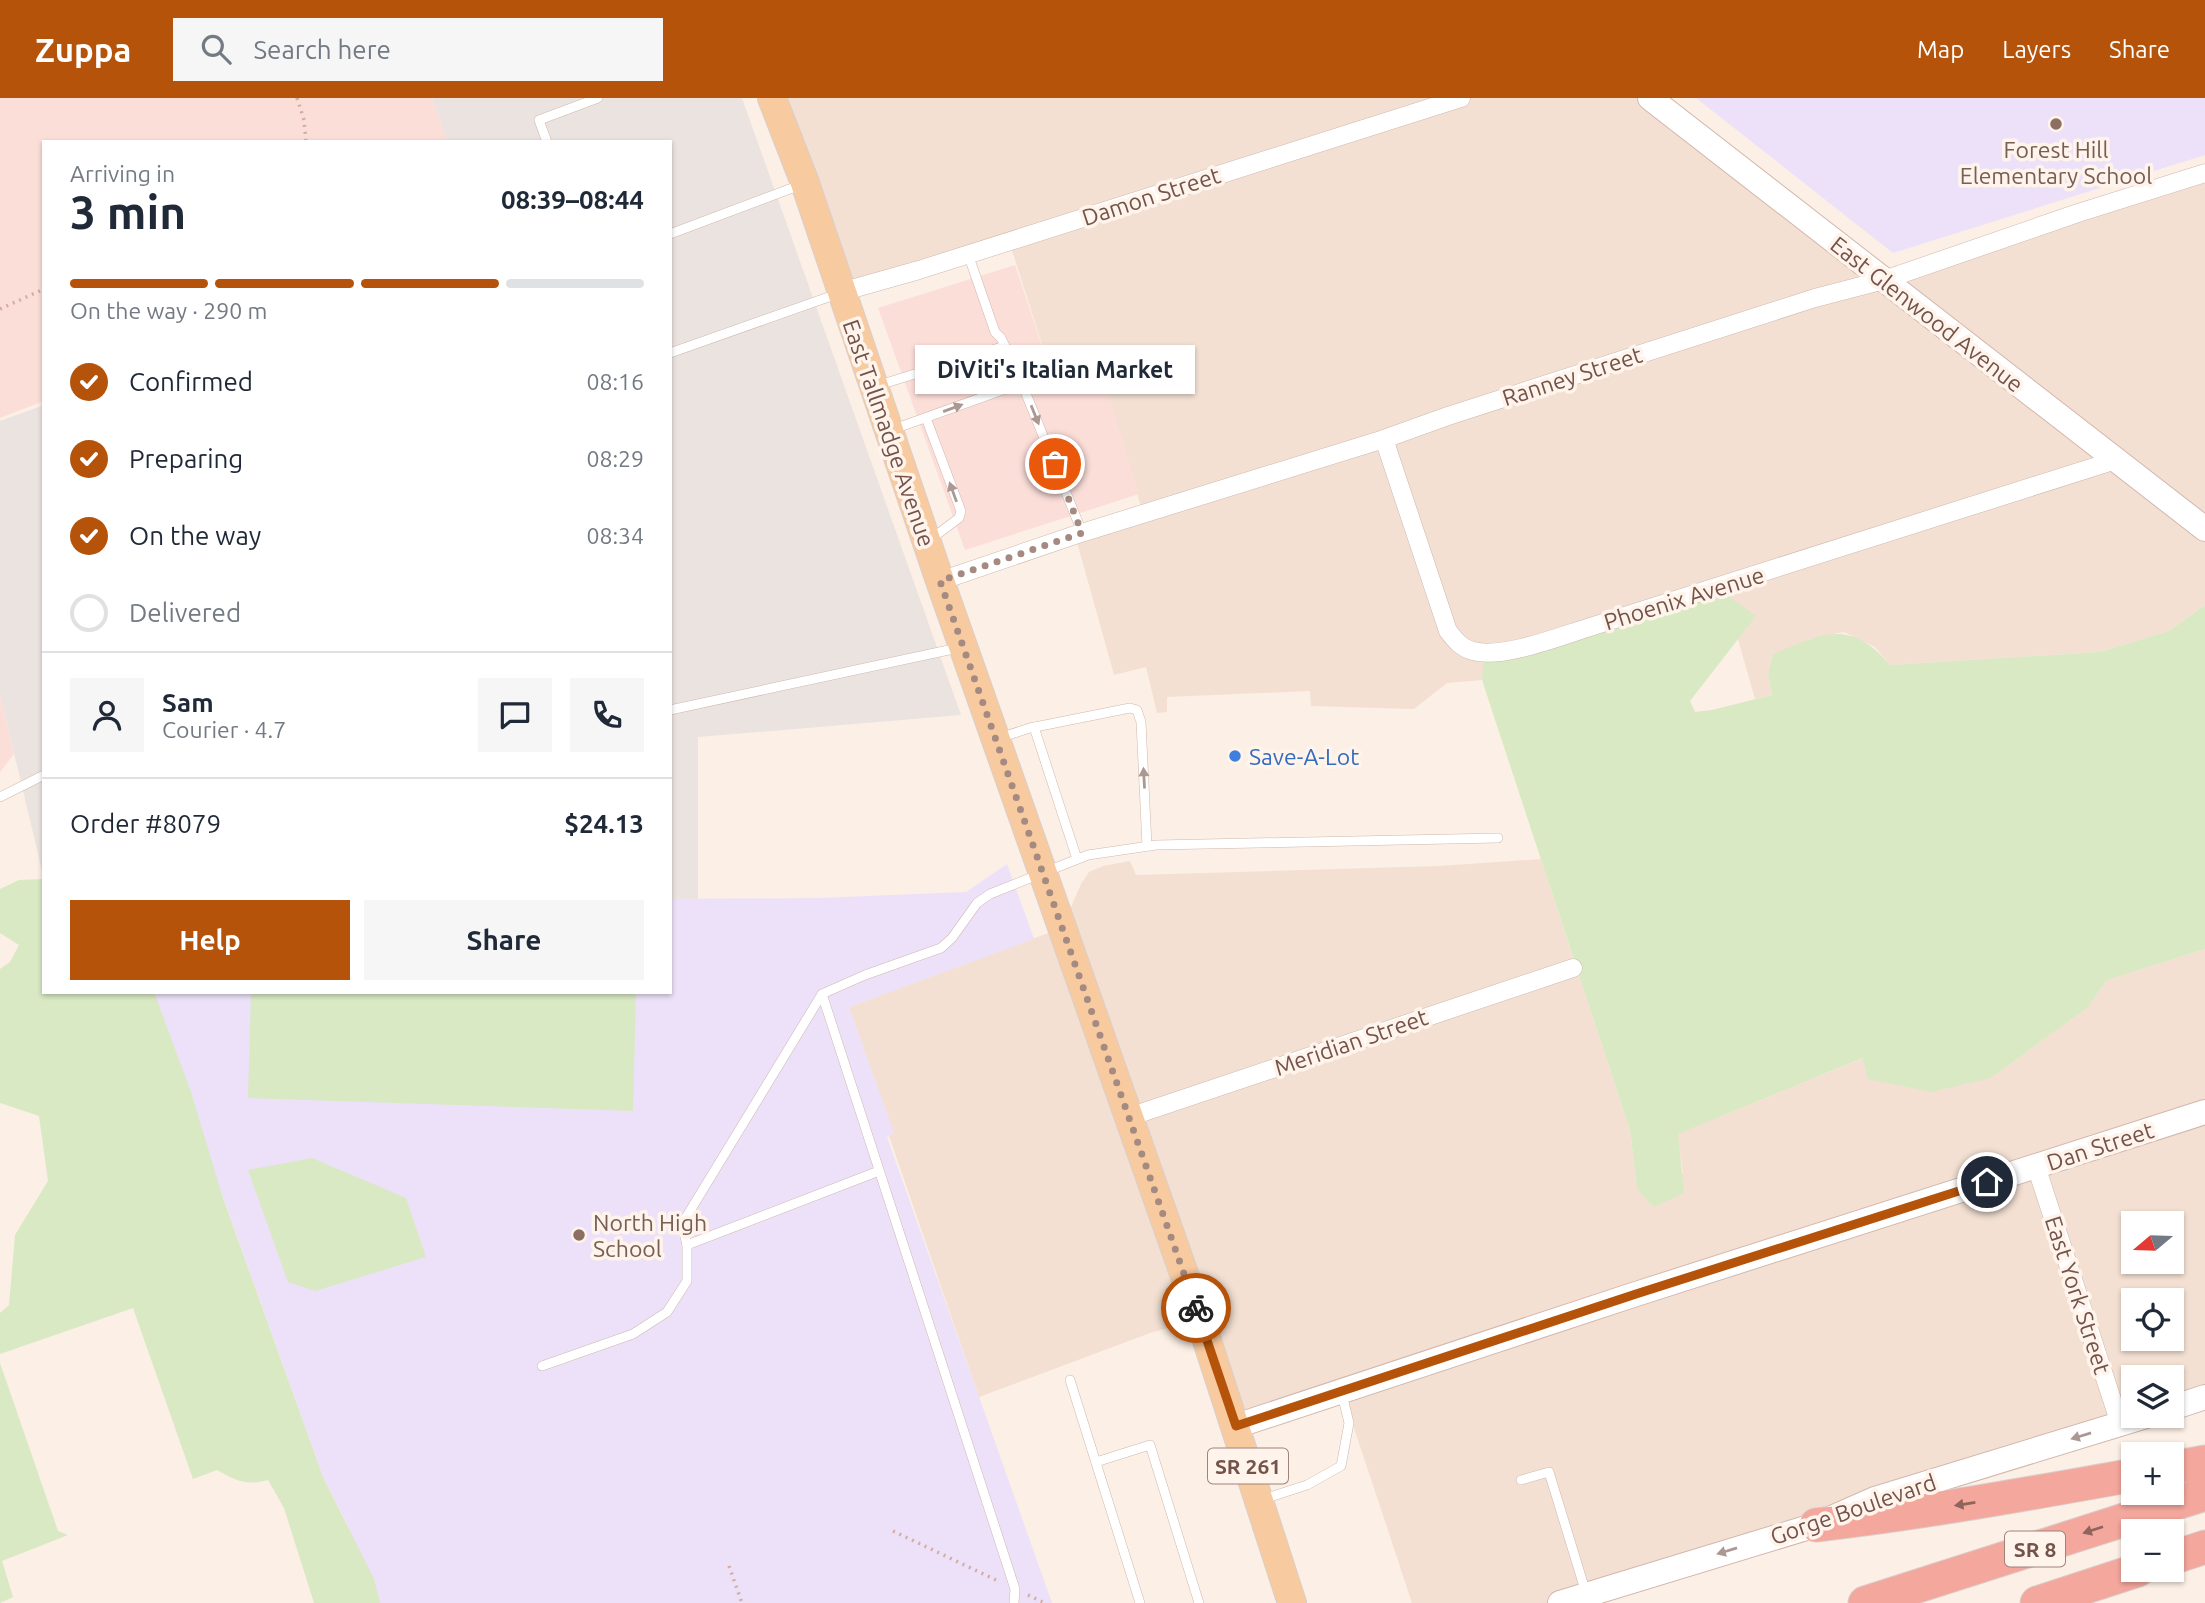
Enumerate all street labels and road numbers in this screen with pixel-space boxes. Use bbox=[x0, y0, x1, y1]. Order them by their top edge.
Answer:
street label: Damon Street bbox=[1079, 162, 1223, 230]
street label: East Glenwood Avenue bbox=[1826, 231, 2028, 397]
street label: East Tallmadge Avenue bbox=[838, 316, 940, 550]
street label: Ranney Street bbox=[1499, 342, 1645, 410]
street label: Phoenix Avenue bbox=[1601, 562, 1767, 634]
street label: Meridian Street bbox=[1271, 1004, 1431, 1080]
street label: Dan Street bbox=[2044, 1117, 2156, 1175]
street label: East York Street bbox=[2041, 1213, 2115, 1377]
road number: SR 261 bbox=[1208, 1448, 1288, 1484]
street label: Gorge Boulevard bbox=[1767, 1469, 1939, 1549]
road number: SR 8 bbox=[2005, 1532, 2065, 1566]

